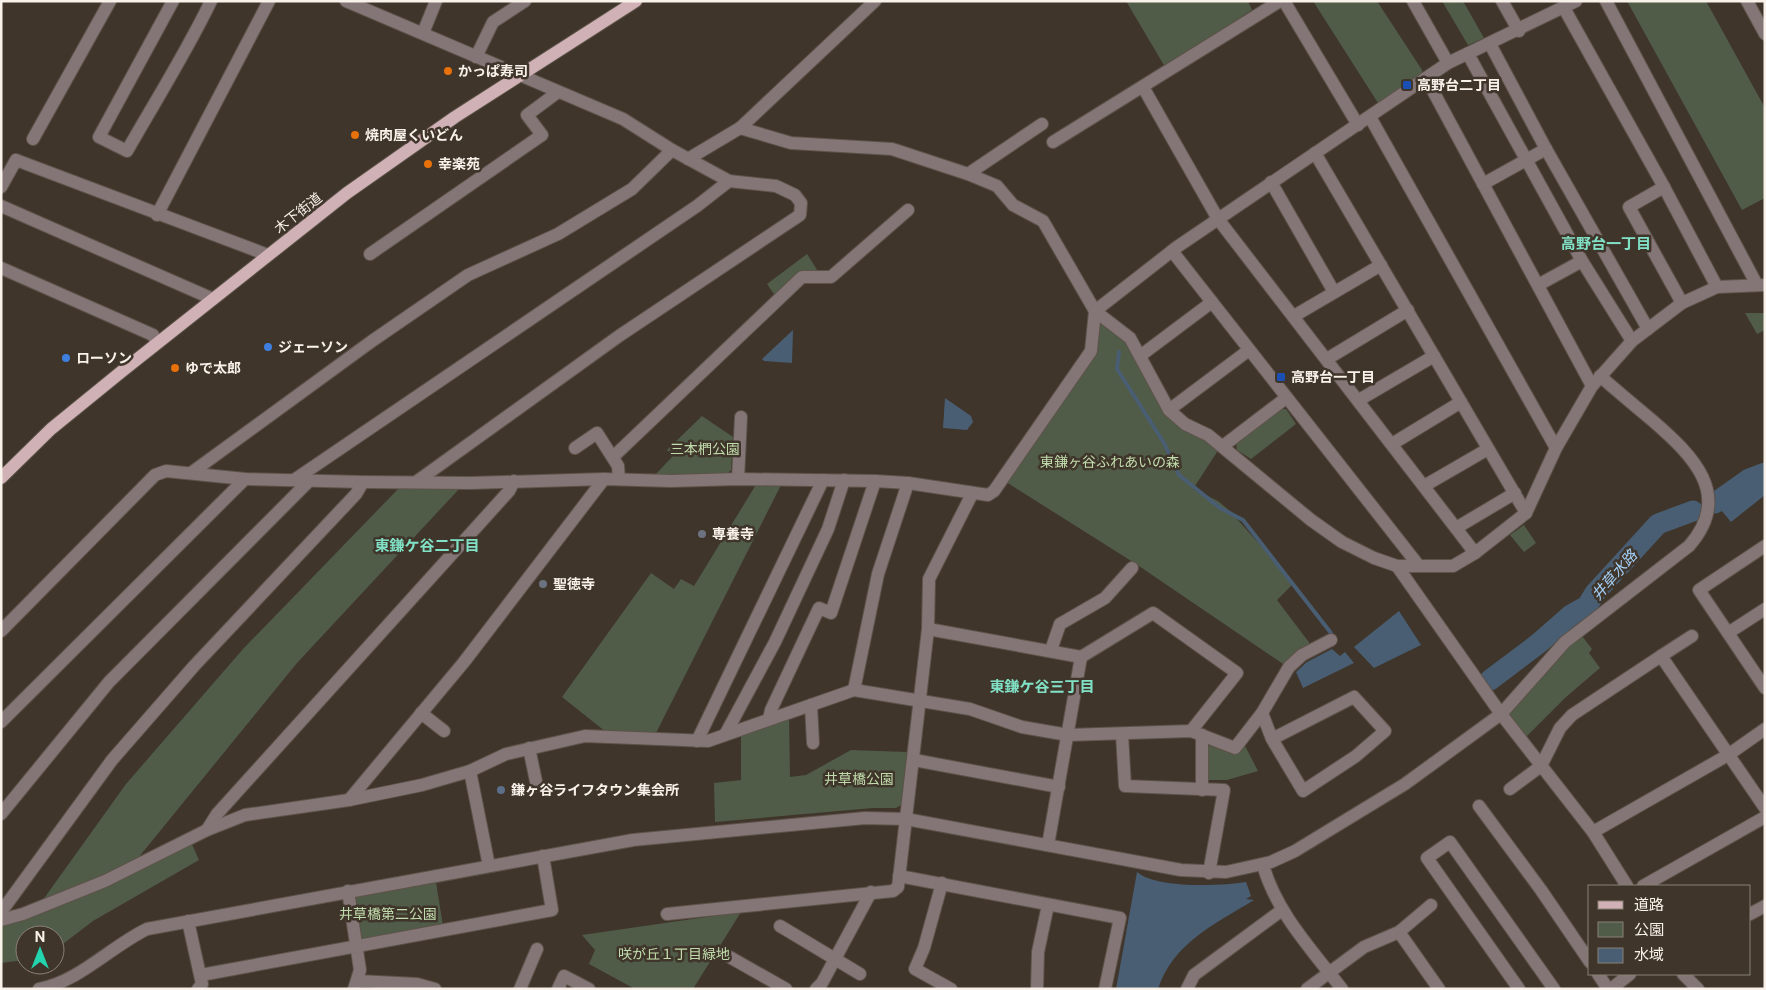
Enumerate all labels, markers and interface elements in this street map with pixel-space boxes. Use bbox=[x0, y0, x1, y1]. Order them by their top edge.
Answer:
place label: かっぱ寿司 bbox=[458, 63, 528, 79]
marker: かっぱ寿司 bbox=[442, 65, 454, 77]
place label: 高野台二丁目 bbox=[1417, 77, 1501, 93]
marker: 高野台二丁目 bbox=[1401, 79, 1413, 91]
place label: 焼肉屋くいどん bbox=[365, 127, 463, 143]
marker: 焼肉屋くいどん bbox=[349, 129, 361, 141]
place label: 幸楽苑 bbox=[438, 156, 480, 172]
marker: 幸楽苑 bbox=[422, 158, 434, 170]
street label: 木下街道 bbox=[271, 189, 325, 237]
district label: 高野台一丁目 bbox=[1561, 235, 1651, 252]
place label: ジェーソン bbox=[278, 339, 348, 355]
marker: ジェーソン bbox=[262, 341, 274, 353]
place label: ローソン bbox=[76, 350, 132, 366]
marker: ローソン bbox=[60, 352, 72, 364]
place label: ゆで太郎 bbox=[185, 360, 241, 376]
marker: ゆで太郎 bbox=[169, 362, 181, 374]
place label: 高野台一丁目 bbox=[1291, 369, 1375, 385]
marker: 高野台一丁目 bbox=[1275, 371, 1287, 383]
park label: 三本椚公園 bbox=[670, 441, 740, 457]
park label: 東鎌ヶ谷ふれあいの森 bbox=[1040, 454, 1180, 470]
place label: 専養寺 bbox=[712, 526, 754, 542]
marker: 専養寺 bbox=[696, 528, 708, 540]
district label: 東鎌ケ谷二丁目 bbox=[374, 537, 480, 554]
water label: 井草水路 bbox=[1588, 545, 1641, 603]
place label: 聖徳寺 bbox=[553, 576, 595, 592]
marker: 聖徳寺 bbox=[537, 578, 549, 590]
district label: 東鎌ケ谷三丁目 bbox=[989, 678, 1095, 695]
park label: 井草橋公園 bbox=[824, 771, 894, 787]
place label: 鎌ヶ谷ライフタウン集会所 bbox=[511, 782, 679, 798]
marker: 鎌ヶ谷ライフタウン集会所 bbox=[495, 784, 507, 796]
legend bbox=[1588, 885, 1751, 975]
text: 道路 bbox=[1634, 896, 1664, 913]
park label: 井草橋第二公園 bbox=[339, 906, 437, 922]
text: 公園 bbox=[1634, 921, 1664, 938]
north arrow bbox=[15, 925, 65, 975]
text: N bbox=[35, 929, 45, 945]
park label: 咲が丘１丁目緑地 bbox=[618, 946, 730, 962]
text: 水域 bbox=[1634, 946, 1664, 963]

